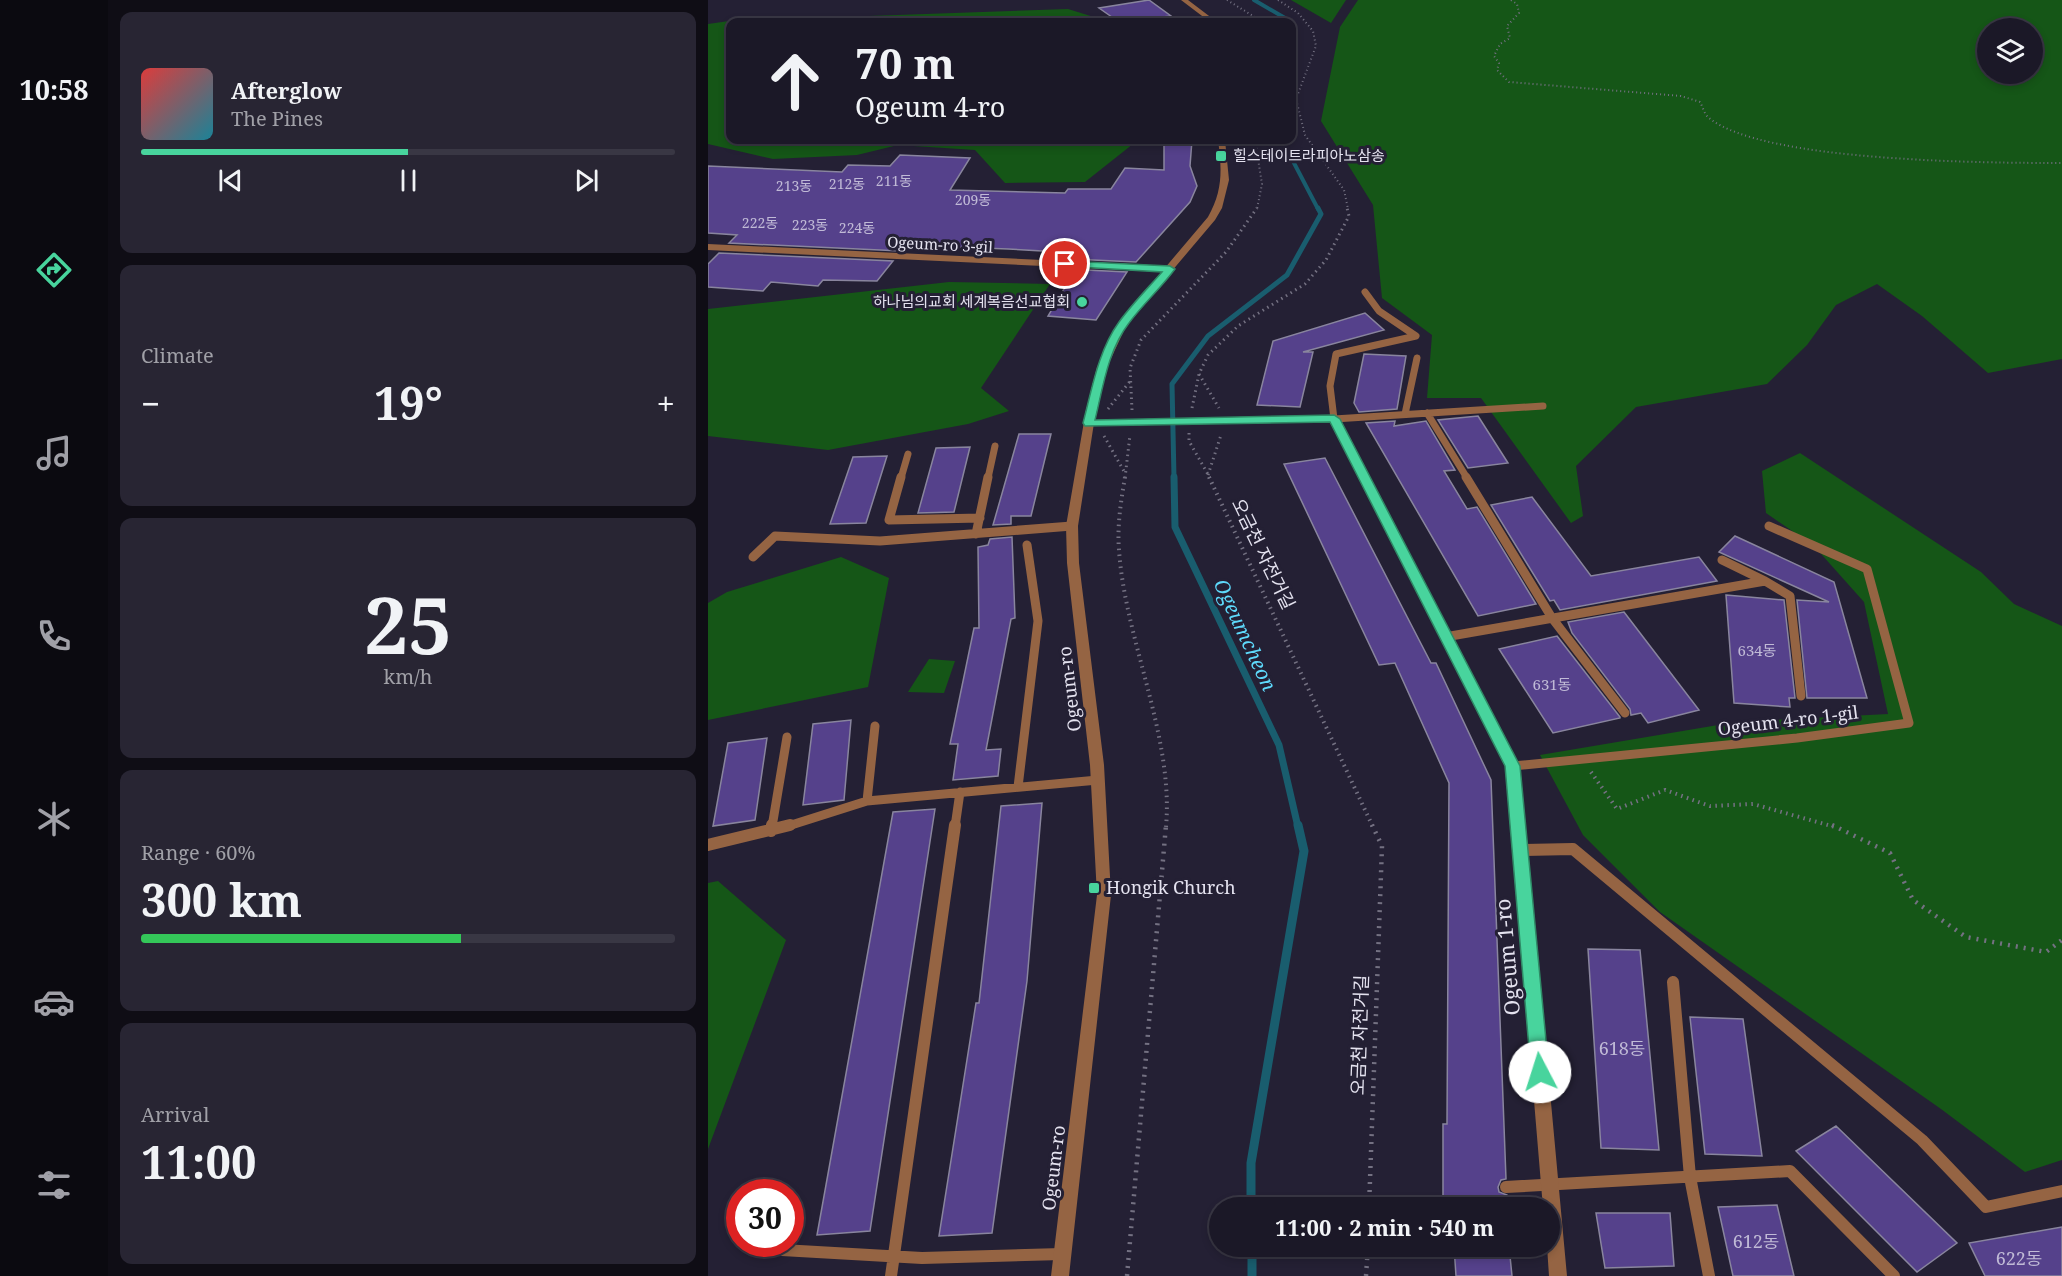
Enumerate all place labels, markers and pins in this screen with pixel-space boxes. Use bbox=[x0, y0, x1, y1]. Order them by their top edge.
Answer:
place label: 힐스테이트라피아노삼송 bbox=[1233, 145, 1385, 165]
marker: 힐스테이트라피아노삼송 bbox=[1214, 149, 1228, 163]
pin bbox=[1039, 238, 1090, 289]
place label: 하나님의교회 세계복음선교협회 bbox=[873, 291, 1070, 311]
marker: 하나님의교회 세계복음선교협회 bbox=[1075, 295, 1089, 309]
place label: Hongik Church bbox=[1106, 875, 1236, 899]
marker: Hongik Church bbox=[1087, 881, 1101, 895]

